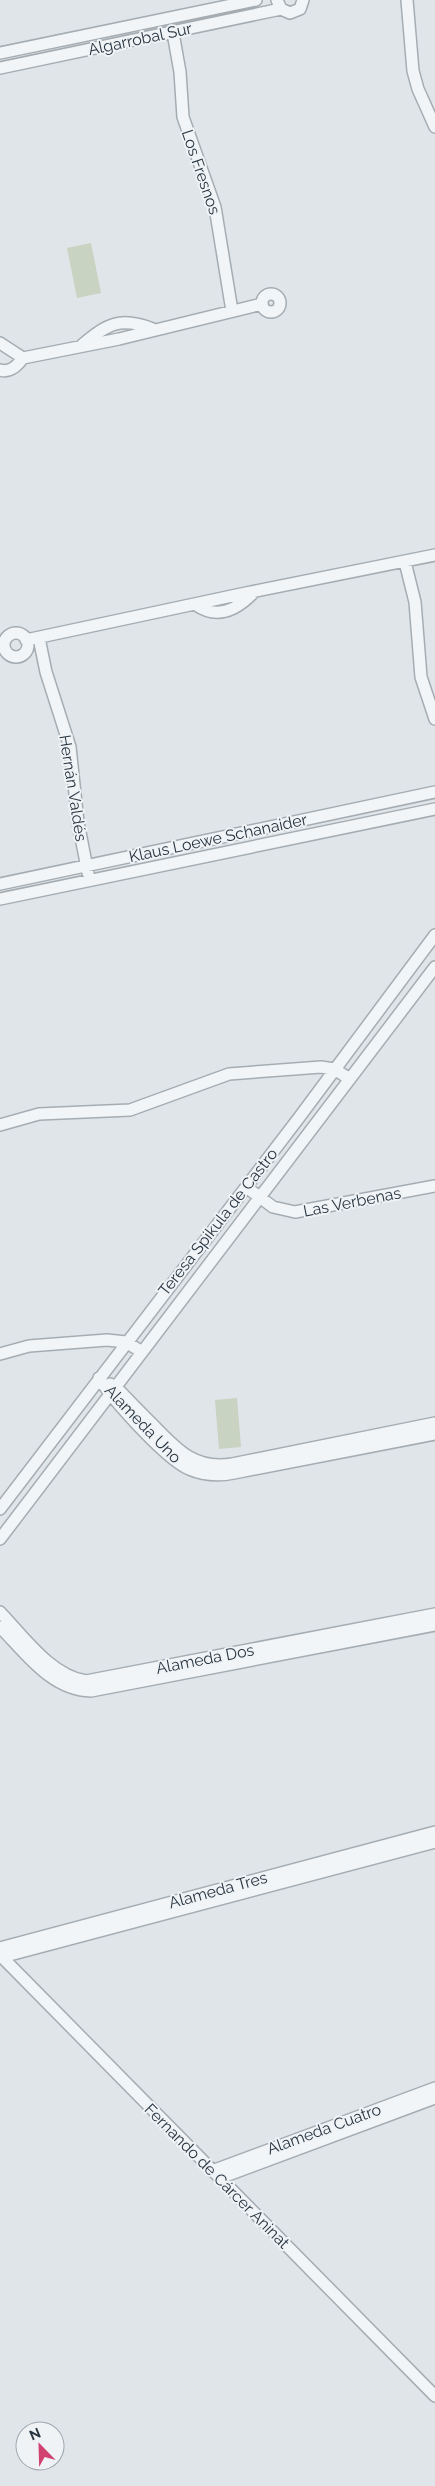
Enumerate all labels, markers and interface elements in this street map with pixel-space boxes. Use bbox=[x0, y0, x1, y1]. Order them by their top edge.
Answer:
street label: Algarrobal Sur bbox=[86, 19, 194, 59]
street label: Los Fresnos bbox=[178, 127, 224, 217]
street label: Hernán Valdés bbox=[55, 733, 91, 843]
street label: Klaus Loewe Schanaider bbox=[127, 810, 309, 866]
street label: Teresa Spikula de Castro bbox=[155, 1144, 281, 1300]
street label: Las Verbenas bbox=[302, 1183, 403, 1221]
street label: Alameda Uno bbox=[101, 1381, 185, 1467]
street label: Alameda Dos bbox=[154, 1640, 256, 1678]
street label: Alameda Tres bbox=[167, 1868, 270, 1912]
street label: Fernando de Cárcer Aninat bbox=[141, 2100, 294, 2253]
street label: Alameda Cuatro bbox=[264, 2100, 384, 2158]
north arrow bbox=[15, 2421, 65, 2471]
text: N bbox=[27, 2425, 43, 2443]

